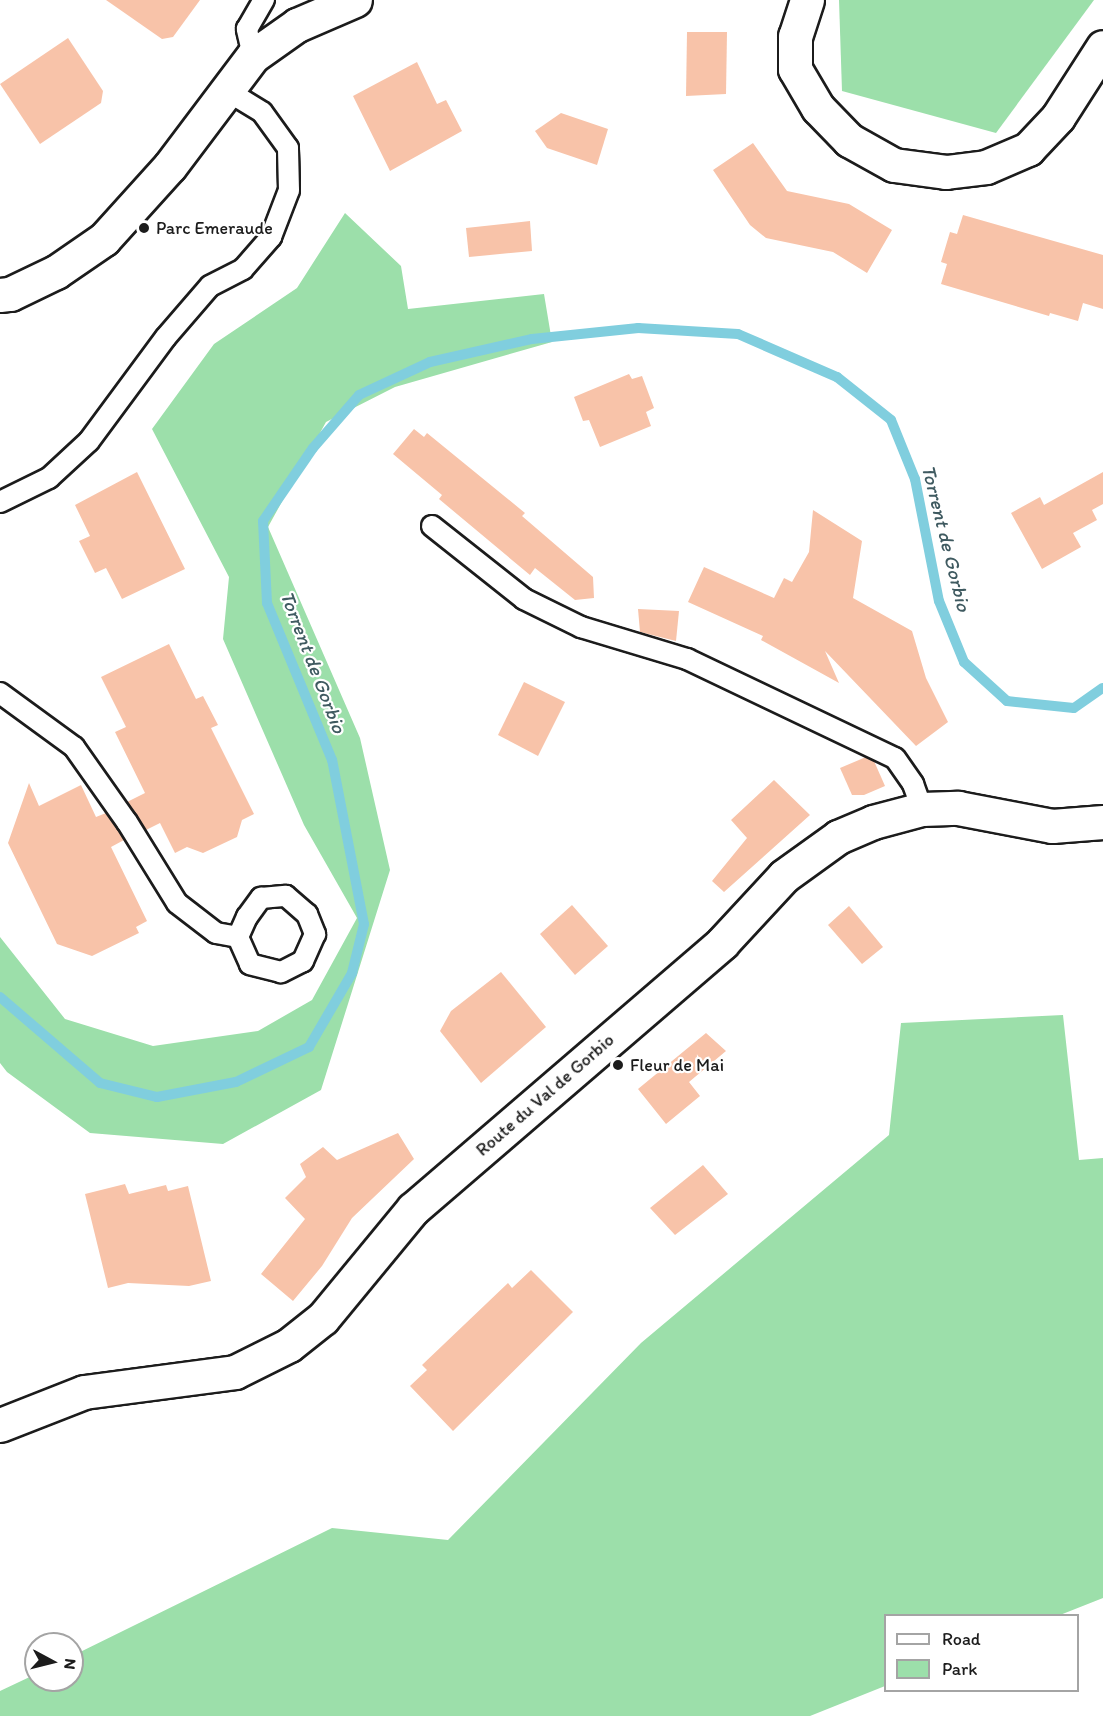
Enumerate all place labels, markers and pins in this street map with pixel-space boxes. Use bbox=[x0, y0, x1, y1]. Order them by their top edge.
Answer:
place label: Parc Emeraude bbox=[156, 217, 272, 239]
marker: Parc Emeraude bbox=[137, 221, 151, 235]
place label: Fleur de Mai bbox=[630, 1054, 724, 1076]
marker: Fleur de Mai bbox=[611, 1058, 625, 1072]

